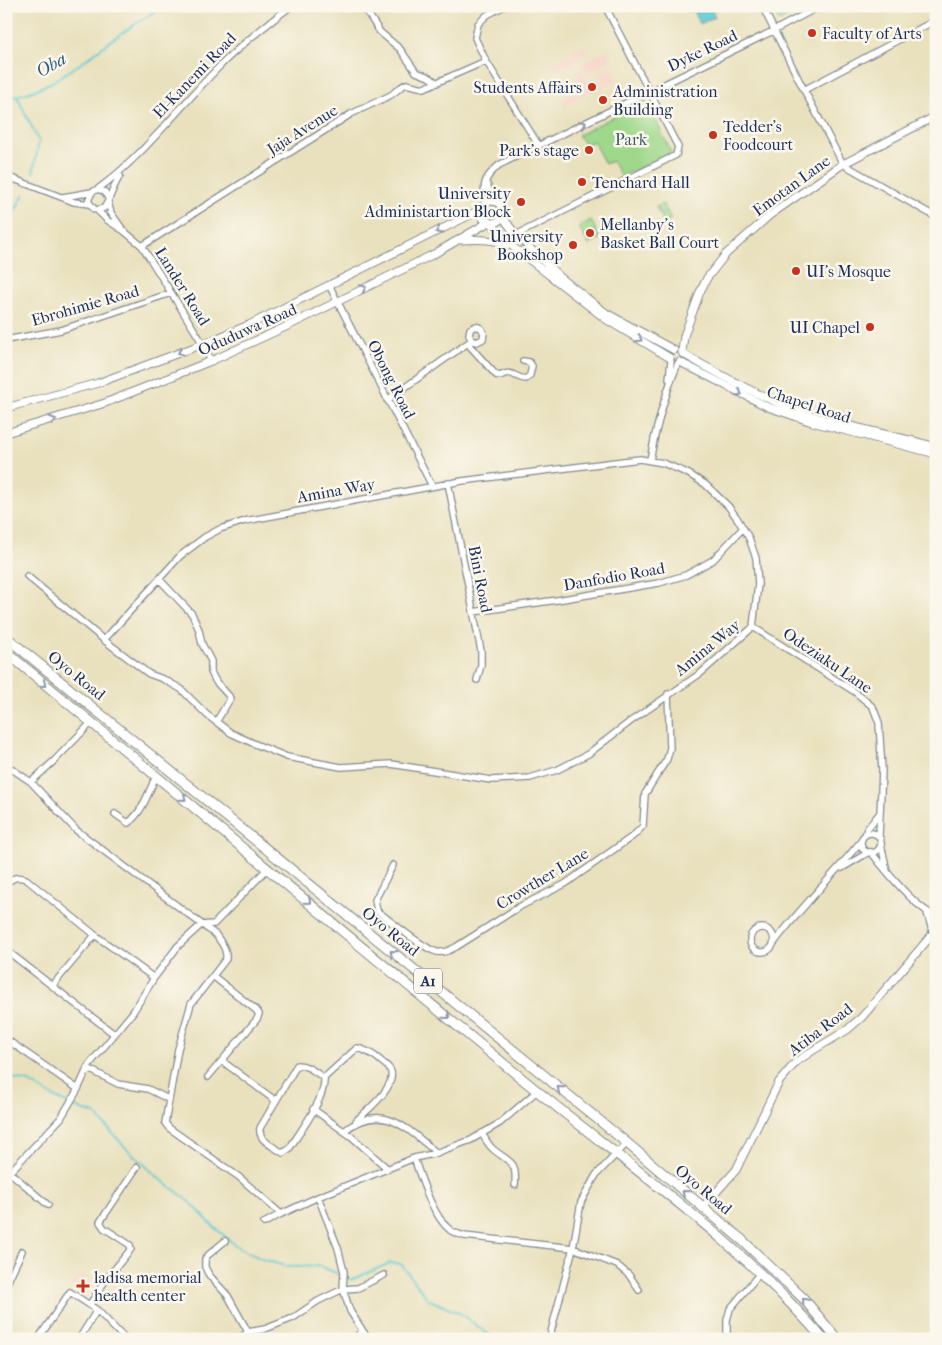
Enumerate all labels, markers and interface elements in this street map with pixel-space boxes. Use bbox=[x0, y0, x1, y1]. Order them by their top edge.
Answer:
place label: Faculty of Arts bbox=[822, 24, 922, 43]
street label: Dyke Road bbox=[664, 25, 741, 76]
marker: Faculty of Arts bbox=[806, 27, 818, 39]
street label: El-Kanemi Road bbox=[149, 28, 240, 122]
water label: Oba bbox=[32, 49, 70, 82]
place label: Students Affairs bbox=[474, 78, 582, 97]
marker: Students Affairs bbox=[586, 81, 598, 93]
place label: Administration Building bbox=[612, 82, 718, 119]
marker: Administration Building bbox=[597, 94, 609, 106]
street label: Jaja Avenue bbox=[262, 100, 341, 160]
place label: Tedder's Foodcourt bbox=[723, 117, 793, 154]
one-way arrow bbox=[578, 120, 587, 130]
marker: Tedder's Foodcourt bbox=[707, 129, 719, 141]
park label: Park bbox=[615, 130, 648, 149]
place label: Park's stage bbox=[499, 141, 579, 160]
marker: Park's stage bbox=[583, 144, 595, 156]
street label: Emotan Lane bbox=[749, 151, 834, 220]
place label: Tenchard Hall bbox=[592, 173, 690, 192]
marker: Tenchard Hall bbox=[576, 176, 588, 188]
place label: University Administartion Block bbox=[364, 184, 512, 221]
marker: University Administartion Block bbox=[515, 196, 527, 208]
place label: Mellanby's Basket Ball Court bbox=[600, 215, 720, 252]
one-way arrow bbox=[435, 225, 444, 235]
place label: University Bookshop bbox=[490, 227, 563, 264]
marker: Mellanby's Basket Ball Court bbox=[584, 227, 596, 239]
marker: University Bookshop bbox=[567, 239, 579, 251]
street label: Lander Road bbox=[151, 244, 214, 329]
place label: UI's Mosque bbox=[806, 262, 891, 281]
marker: UI's Mosque bbox=[790, 265, 802, 277]
street label: Ebrohimie Road bbox=[29, 281, 142, 330]
one-way arrow bbox=[358, 284, 367, 294]
street label: Oduduwa Road bbox=[195, 299, 300, 360]
place label: UI Chapel bbox=[790, 318, 861, 337]
marker: UI Chapel bbox=[864, 321, 876, 333]
one-way arrow bbox=[633, 333, 642, 343]
street label: Obong Road bbox=[364, 337, 420, 422]
one-way arrow bbox=[177, 346, 186, 356]
street label: Chapel Road bbox=[764, 382, 854, 427]
one-way arrow bbox=[733, 387, 742, 397]
one-way arrow bbox=[48, 415, 57, 425]
street label: Amina Way bbox=[295, 474, 377, 507]
street label: Bini Road bbox=[465, 544, 496, 615]
street label: Danfodio Road bbox=[562, 558, 666, 595]
street label: Amina Way bbox=[670, 615, 744, 680]
street label: Odeziaku Lane bbox=[780, 624, 876, 697]
street label: Oyo Road bbox=[44, 647, 109, 704]
one-way arrow bbox=[38, 678, 47, 687]
one-way arrow bbox=[177, 792, 186, 800]
street label: Crowther Lane bbox=[493, 843, 592, 913]
one-way arrow bbox=[302, 896, 311, 904]
street label: Oyo Road bbox=[358, 903, 423, 960]
one-way arrow bbox=[390, 949, 399, 958]
road number: A1 bbox=[414, 968, 442, 994]
street label: Atiba Road bbox=[784, 999, 856, 1060]
one-way arrow bbox=[441, 1011, 450, 1020]
one-way arrow bbox=[557, 1086, 566, 1094]
street label: Oyo Road bbox=[672, 1160, 736, 1219]
one-way arrow bbox=[681, 1189, 690, 1198]
place label: ladisa memorial health center bbox=[93, 1268, 202, 1305]
marker: ladisa memorial health center bbox=[76, 1279, 90, 1293]
one-way arrow bbox=[802, 1298, 811, 1307]

